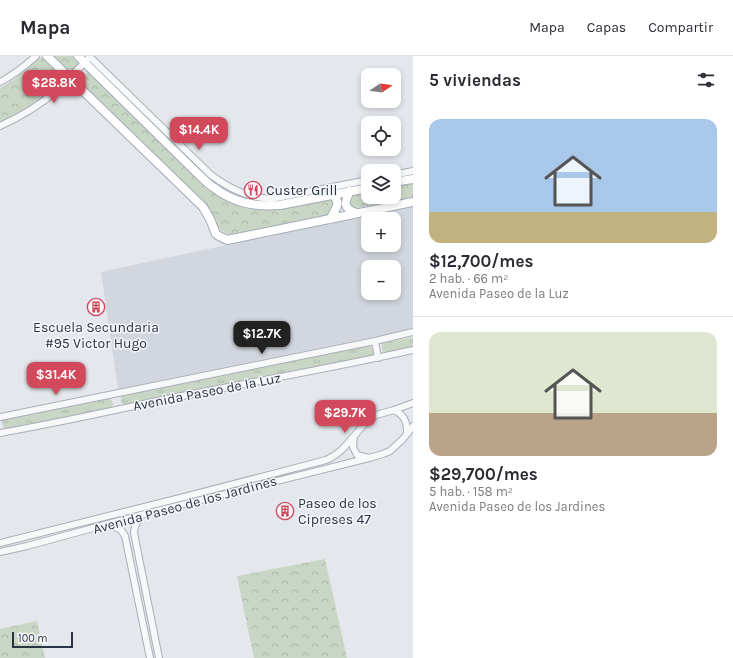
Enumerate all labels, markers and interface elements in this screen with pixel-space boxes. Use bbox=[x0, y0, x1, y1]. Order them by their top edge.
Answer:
text: Mapa bbox=[20, 17, 70, 39]
text: Mapa bbox=[529, 19, 565, 36]
text: Capas bbox=[587, 19, 626, 36]
text: Compartir bbox=[648, 19, 713, 36]
north arrow bbox=[361, 68, 401, 108]
map controls bbox=[361, 68, 401, 300]
icon: filters bbox=[695, 69, 717, 91]
pin: $28.8K bbox=[21, 70, 87, 104]
text: 5 viviendas bbox=[429, 70, 521, 90]
text: $28.8K bbox=[32, 75, 76, 90]
button: locate bbox=[361, 116, 401, 156]
pin: $14.4K bbox=[166, 117, 232, 151]
text: $14.4K bbox=[179, 122, 219, 137]
icon: home bbox=[537, 145, 609, 217]
button: layers bbox=[361, 164, 401, 204]
restaurant icon: Custer Grill bbox=[243, 180, 263, 200]
place label: Custer Grill bbox=[266, 182, 337, 199]
button: + bbox=[361, 212, 401, 252]
text: $12,700/mes bbox=[429, 251, 533, 271]
button: − bbox=[361, 260, 401, 300]
text: 2 hab. · 66 m² bbox=[429, 271, 509, 286]
text: Avenida Paseo de la Luz bbox=[429, 286, 569, 301]
building icon: Escuela Secundaria #95 Victor Hugo bbox=[86, 297, 106, 317]
place label: Escuela Secundaria #95 Victor Hugo bbox=[33, 319, 159, 352]
pin: $12.7K bbox=[229, 321, 295, 355]
text: $12.7K bbox=[242, 326, 282, 341]
icon: home bbox=[537, 358, 609, 430]
pin: $31.4K bbox=[23, 362, 89, 396]
text: $31.4K bbox=[36, 367, 76, 382]
street label: Avenida Paseo de la Luz bbox=[132, 369, 282, 415]
pin: $29.7K bbox=[312, 400, 378, 434]
text: $29.7K bbox=[324, 405, 366, 420]
text: $29,700/mes bbox=[429, 464, 538, 484]
street label: Avenida Paseo de los Jardines bbox=[91, 472, 279, 538]
text: 5 hab. · 158 m² bbox=[429, 484, 513, 499]
place label: Paseo de los Cipreses 47 bbox=[298, 495, 377, 528]
text: Avenida Paseo de los Jardines bbox=[429, 499, 605, 514]
building icon: Paseo de los Cipreses 47 bbox=[275, 501, 295, 521]
scale bar bbox=[12, 630, 73, 649]
text: 100 m bbox=[18, 632, 48, 645]

